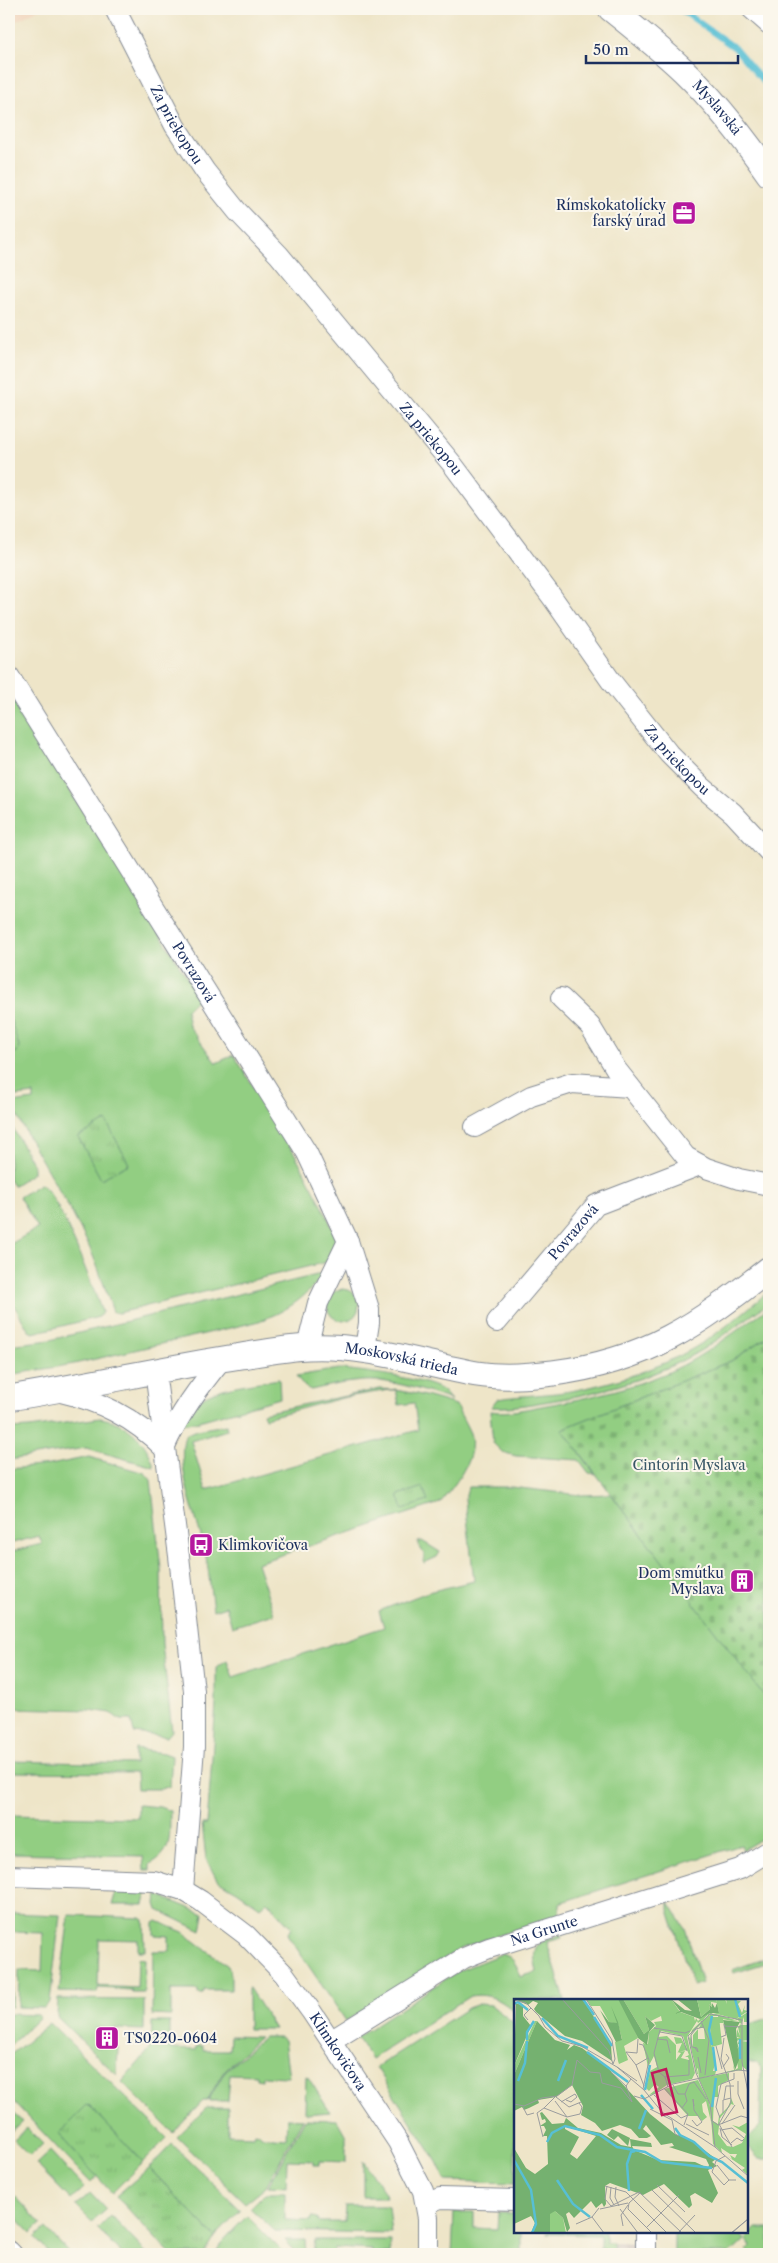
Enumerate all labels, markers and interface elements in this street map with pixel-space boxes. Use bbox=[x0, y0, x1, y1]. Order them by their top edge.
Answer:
scale bar bbox=[586, 32, 738, 64]
text: 50 m bbox=[593, 40, 629, 59]
street label: Myslavská bbox=[688, 76, 746, 139]
street label: Za priekopou bbox=[146, 82, 207, 168]
place label: Rímskokatolícky farský úrad bbox=[556, 196, 666, 230]
office icon: Rímskokatolícky farský úrad bbox=[671, 200, 697, 226]
street label: Za priekopou bbox=[396, 399, 467, 479]
street label: Za priekopou bbox=[640, 721, 714, 799]
street label: Povrazová bbox=[168, 938, 220, 1006]
street label: Povrazová bbox=[544, 1200, 602, 1264]
street label: Moskovská trieda bbox=[344, 1339, 460, 1379]
park label: Cintorín Myslava bbox=[632, 1456, 746, 1474]
bus stop icon: Klimkovičova bbox=[188, 1532, 214, 1558]
place label: Klimkovičova bbox=[218, 1536, 309, 1554]
place label: Dom smútku Myslava bbox=[638, 1564, 725, 1598]
building icon: Dom smútku Myslava bbox=[729, 1568, 755, 1594]
street label: Na Grunte bbox=[508, 1912, 580, 1950]
inset map bbox=[514, 1999, 748, 2233]
street label: Klimkovičova bbox=[306, 2009, 371, 2095]
building icon: TS0220-0604 bbox=[94, 2025, 120, 2051]
place label: TS0220-0604 bbox=[124, 2029, 217, 2047]

